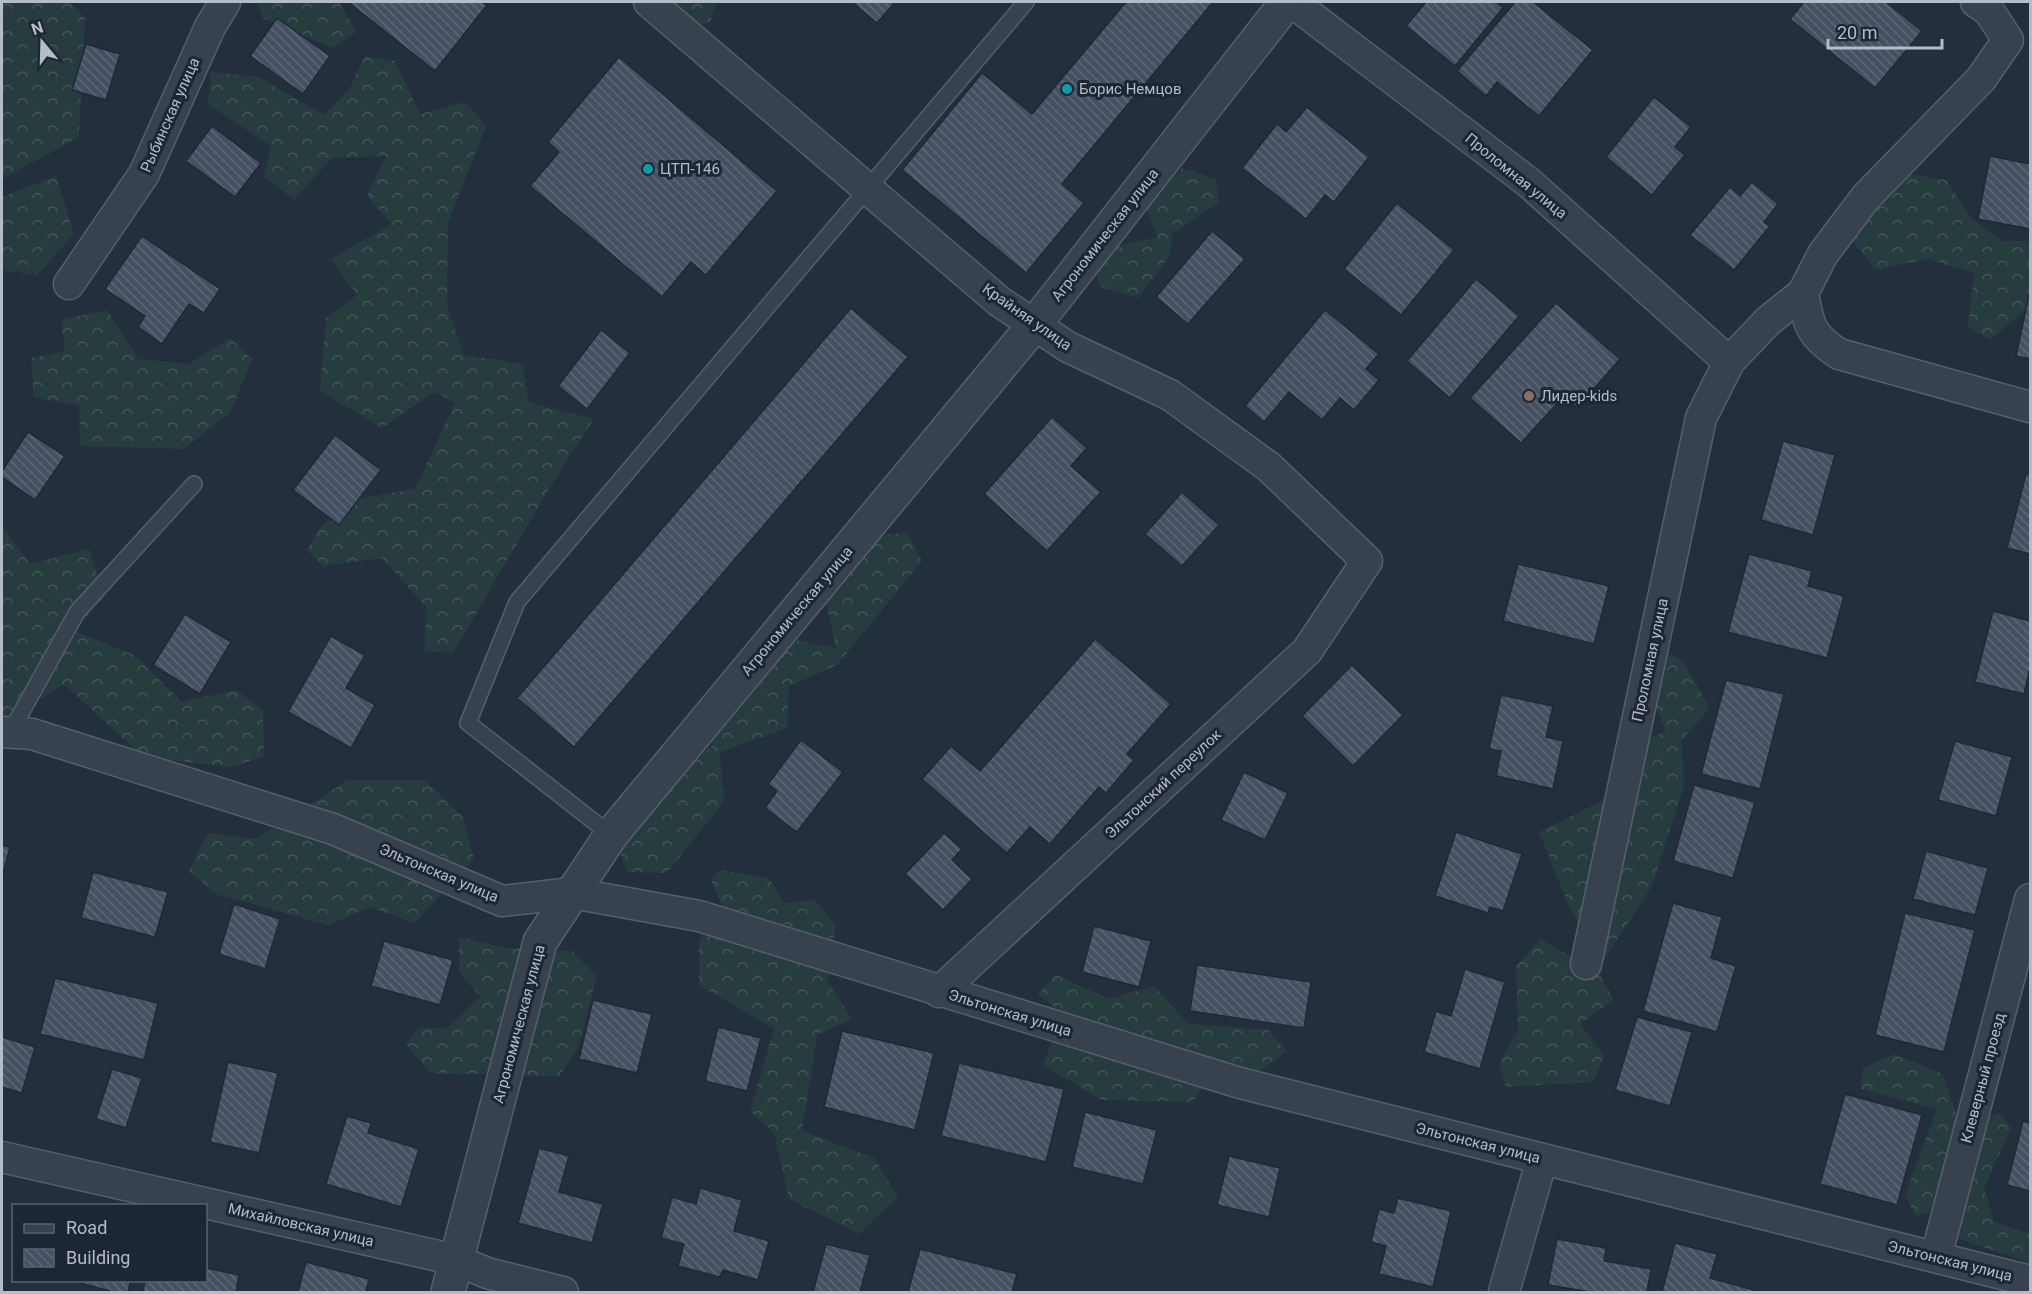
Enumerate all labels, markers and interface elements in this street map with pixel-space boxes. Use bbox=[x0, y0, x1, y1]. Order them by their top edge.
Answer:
north arrow bbox=[12, 12, 72, 72]
scale bar bbox=[1828, 12, 1942, 50]
text: N bbox=[29, 17, 46, 39]
text: 20 m bbox=[1837, 22, 1877, 43]
street label: Рыбинская улица bbox=[137, 55, 203, 175]
place label: Борис Немцов bbox=[1079, 80, 1181, 98]
marker: Борис Немцов bbox=[1060, 82, 1074, 96]
street label: Проломная улица bbox=[1461, 129, 1571, 223]
place label: ЦТП-146 bbox=[660, 160, 720, 178]
marker: ЦТП-146 bbox=[641, 162, 655, 176]
street label: Агрономическая улица bbox=[1048, 165, 1162, 305]
street label: Крайняя улица bbox=[979, 280, 1075, 354]
place label: Лидер-kids bbox=[1541, 387, 1617, 405]
marker: Лидер-kids bbox=[1522, 389, 1536, 403]
street label: Агрономическая улица bbox=[738, 543, 856, 679]
street label: Проломная улица bbox=[1628, 597, 1672, 723]
street label: Эльтонский переулок bbox=[1101, 725, 1225, 843]
street label: Эльтонская улица bbox=[377, 840, 501, 906]
street label: Агрономическая улица bbox=[489, 943, 549, 1105]
street label: Эльтонская улица bbox=[946, 986, 1074, 1040]
street label: Клеверный проезд bbox=[1957, 1011, 2009, 1145]
street label: Эльтонская улица bbox=[1414, 1119, 1542, 1167]
street label: Михайловская улица bbox=[226, 1199, 376, 1251]
legend bbox=[12, 1204, 207, 1282]
text: Road bbox=[66, 1217, 107, 1238]
street label: Эльтонская улица bbox=[1886, 1237, 2014, 1285]
text: Building bbox=[66, 1247, 130, 1268]

